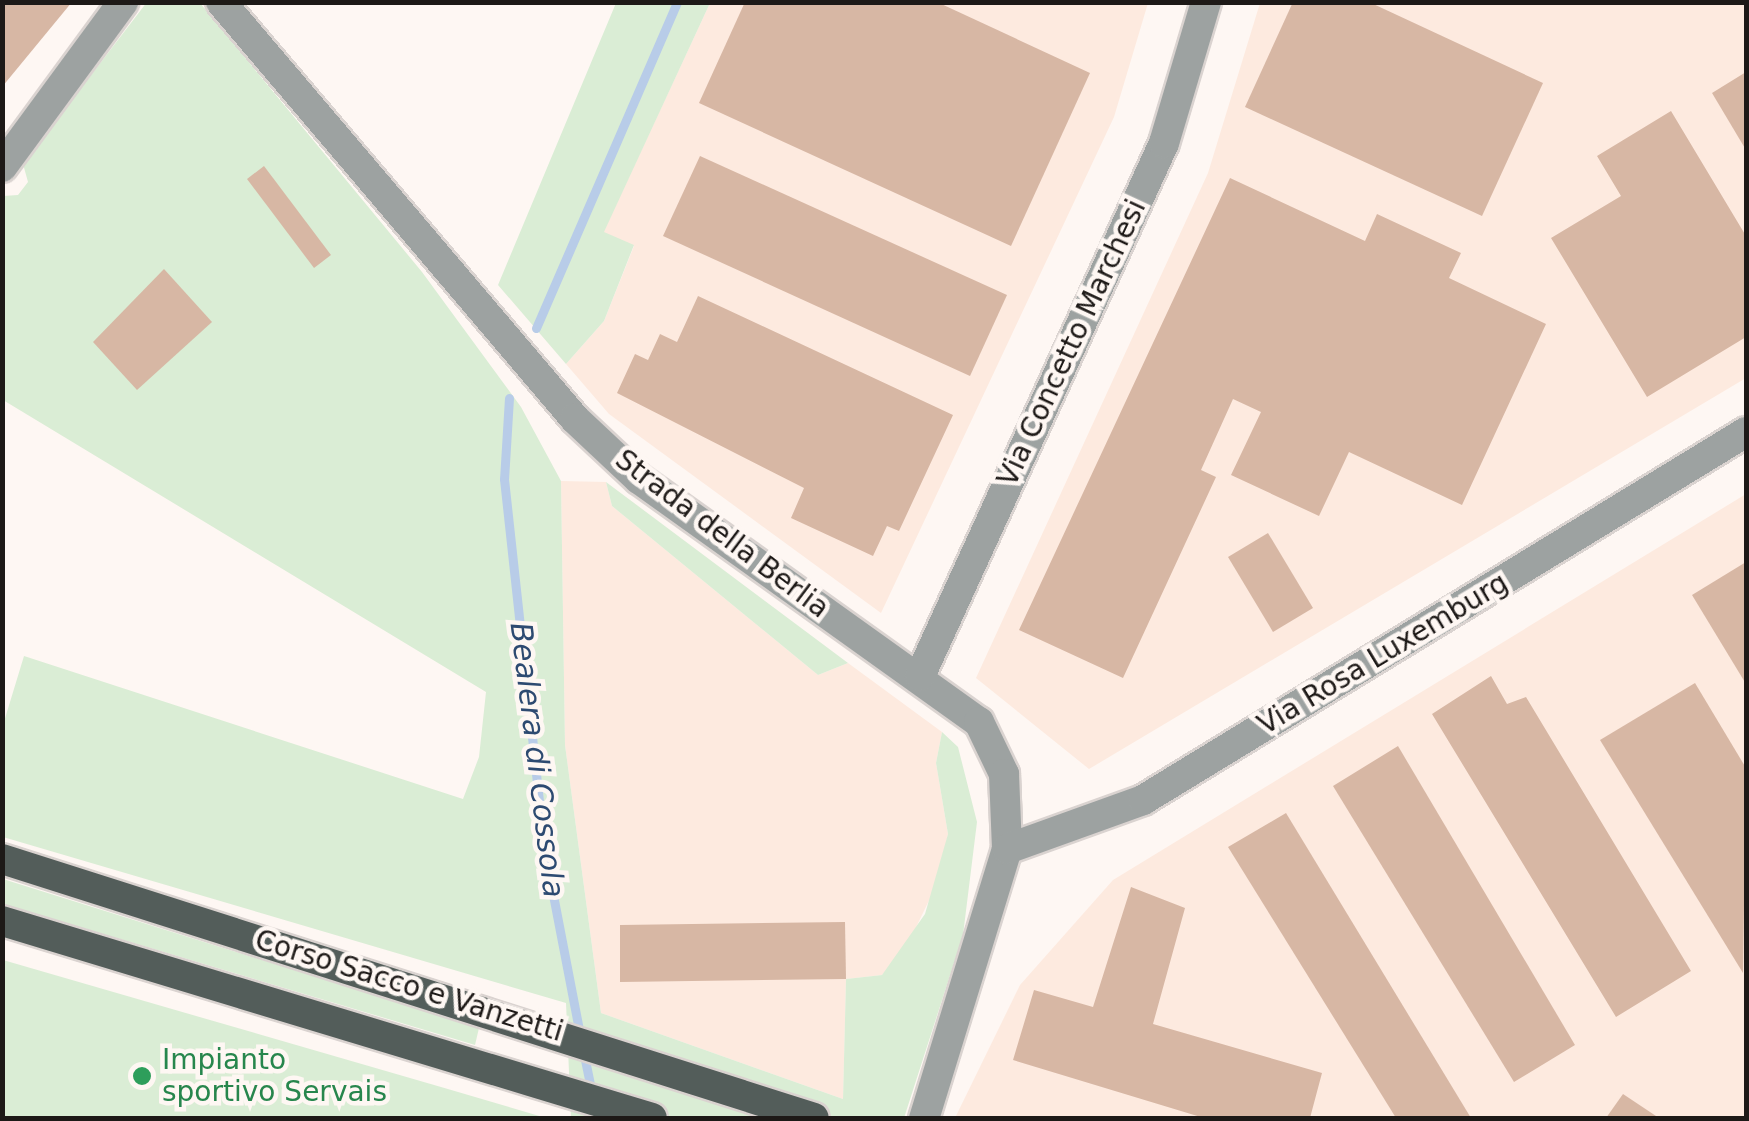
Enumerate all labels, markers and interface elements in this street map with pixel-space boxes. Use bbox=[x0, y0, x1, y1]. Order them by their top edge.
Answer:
street label: Via Concetto Marchesi bbox=[991, 194, 1153, 492]
street label: Strada della Berlia bbox=[609, 443, 835, 625]
street label: Via Rosa Luxemburg bbox=[1252, 566, 1514, 742]
water label: Bealera di Cossola bbox=[502, 620, 572, 900]
street label: Corso Sacco e Vanzetti bbox=[251, 923, 567, 1049]
place label: Impianto sportivo Servais bbox=[162, 1043, 387, 1109]
marker: Impianto sportivo Servais bbox=[131, 1065, 153, 1087]

